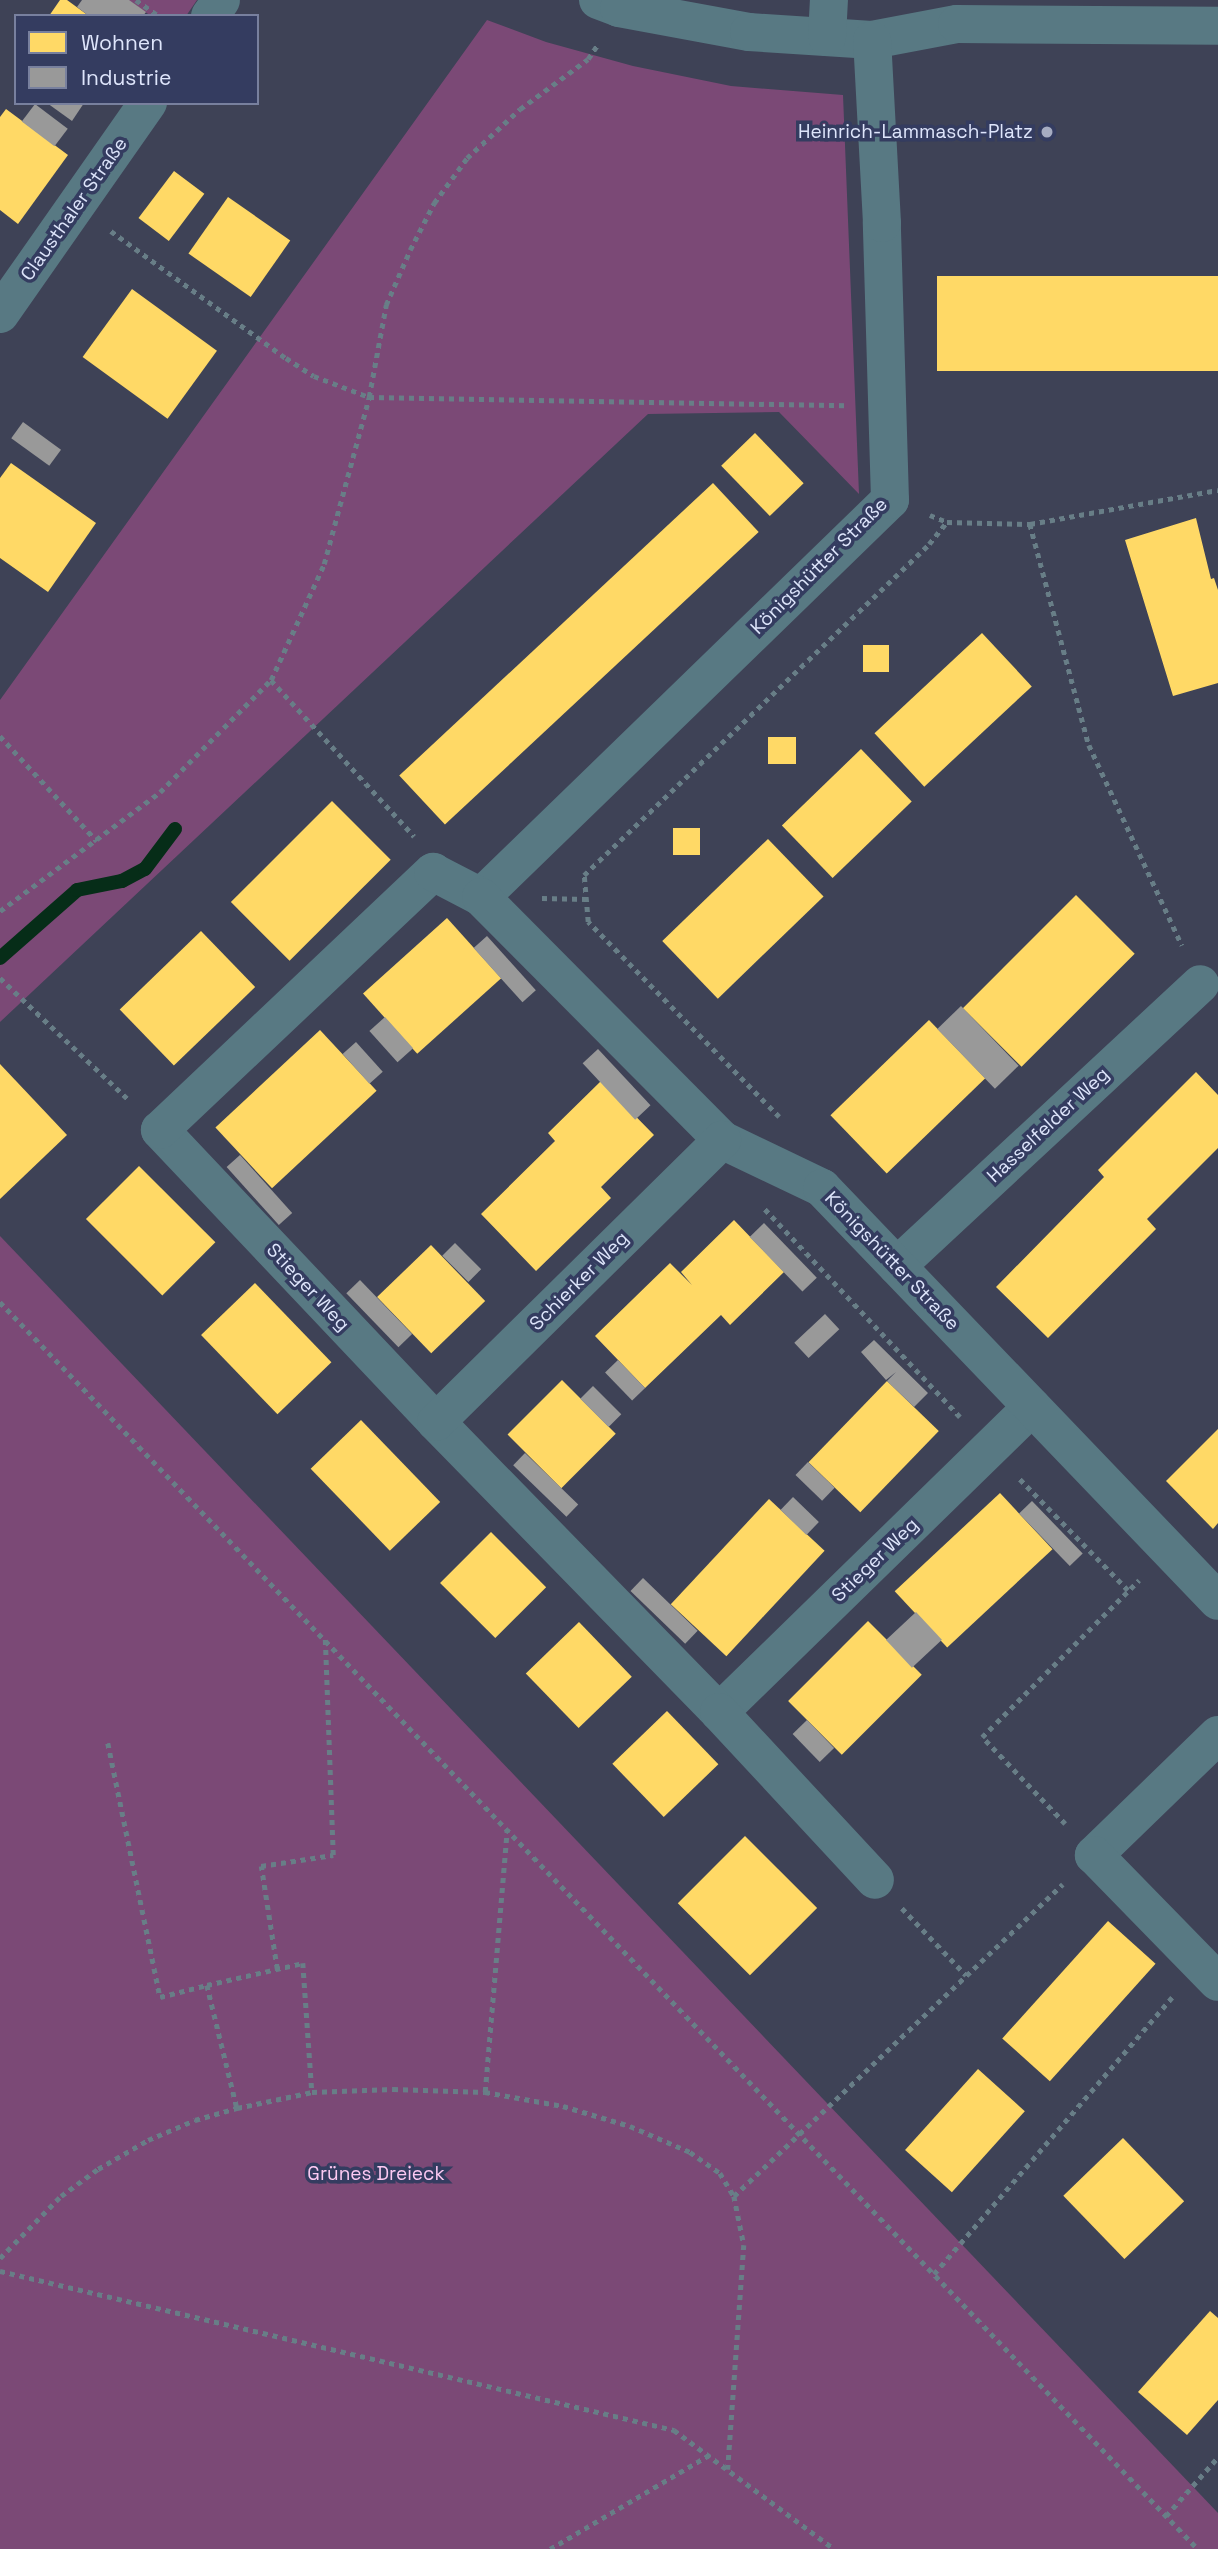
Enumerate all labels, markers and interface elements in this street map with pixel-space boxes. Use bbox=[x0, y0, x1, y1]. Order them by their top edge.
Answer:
legend bbox=[14, 14, 259, 105]
text: Wohnen bbox=[81, 29, 163, 56]
text: Industrie bbox=[81, 64, 171, 91]
place label: Heinrich-Lammasch-Platz bbox=[798, 121, 1033, 143]
marker: Heinrich-Lammasch-Platz bbox=[1039, 124, 1055, 140]
street label: Clausthaler Straße bbox=[16, 133, 132, 285]
street label: Königshütter Straße bbox=[746, 493, 892, 639]
street label: Hasselfelder Weg bbox=[982, 1063, 1114, 1187]
street label: Königshütter Straße bbox=[820, 1187, 964, 1335]
street label: Schierker Weg bbox=[525, 1227, 633, 1335]
street label: Stieger Weg bbox=[262, 1238, 354, 1336]
street label: Stieger Weg bbox=[827, 1513, 923, 1607]
park label: Grünes Dreieck bbox=[307, 2163, 445, 2185]

